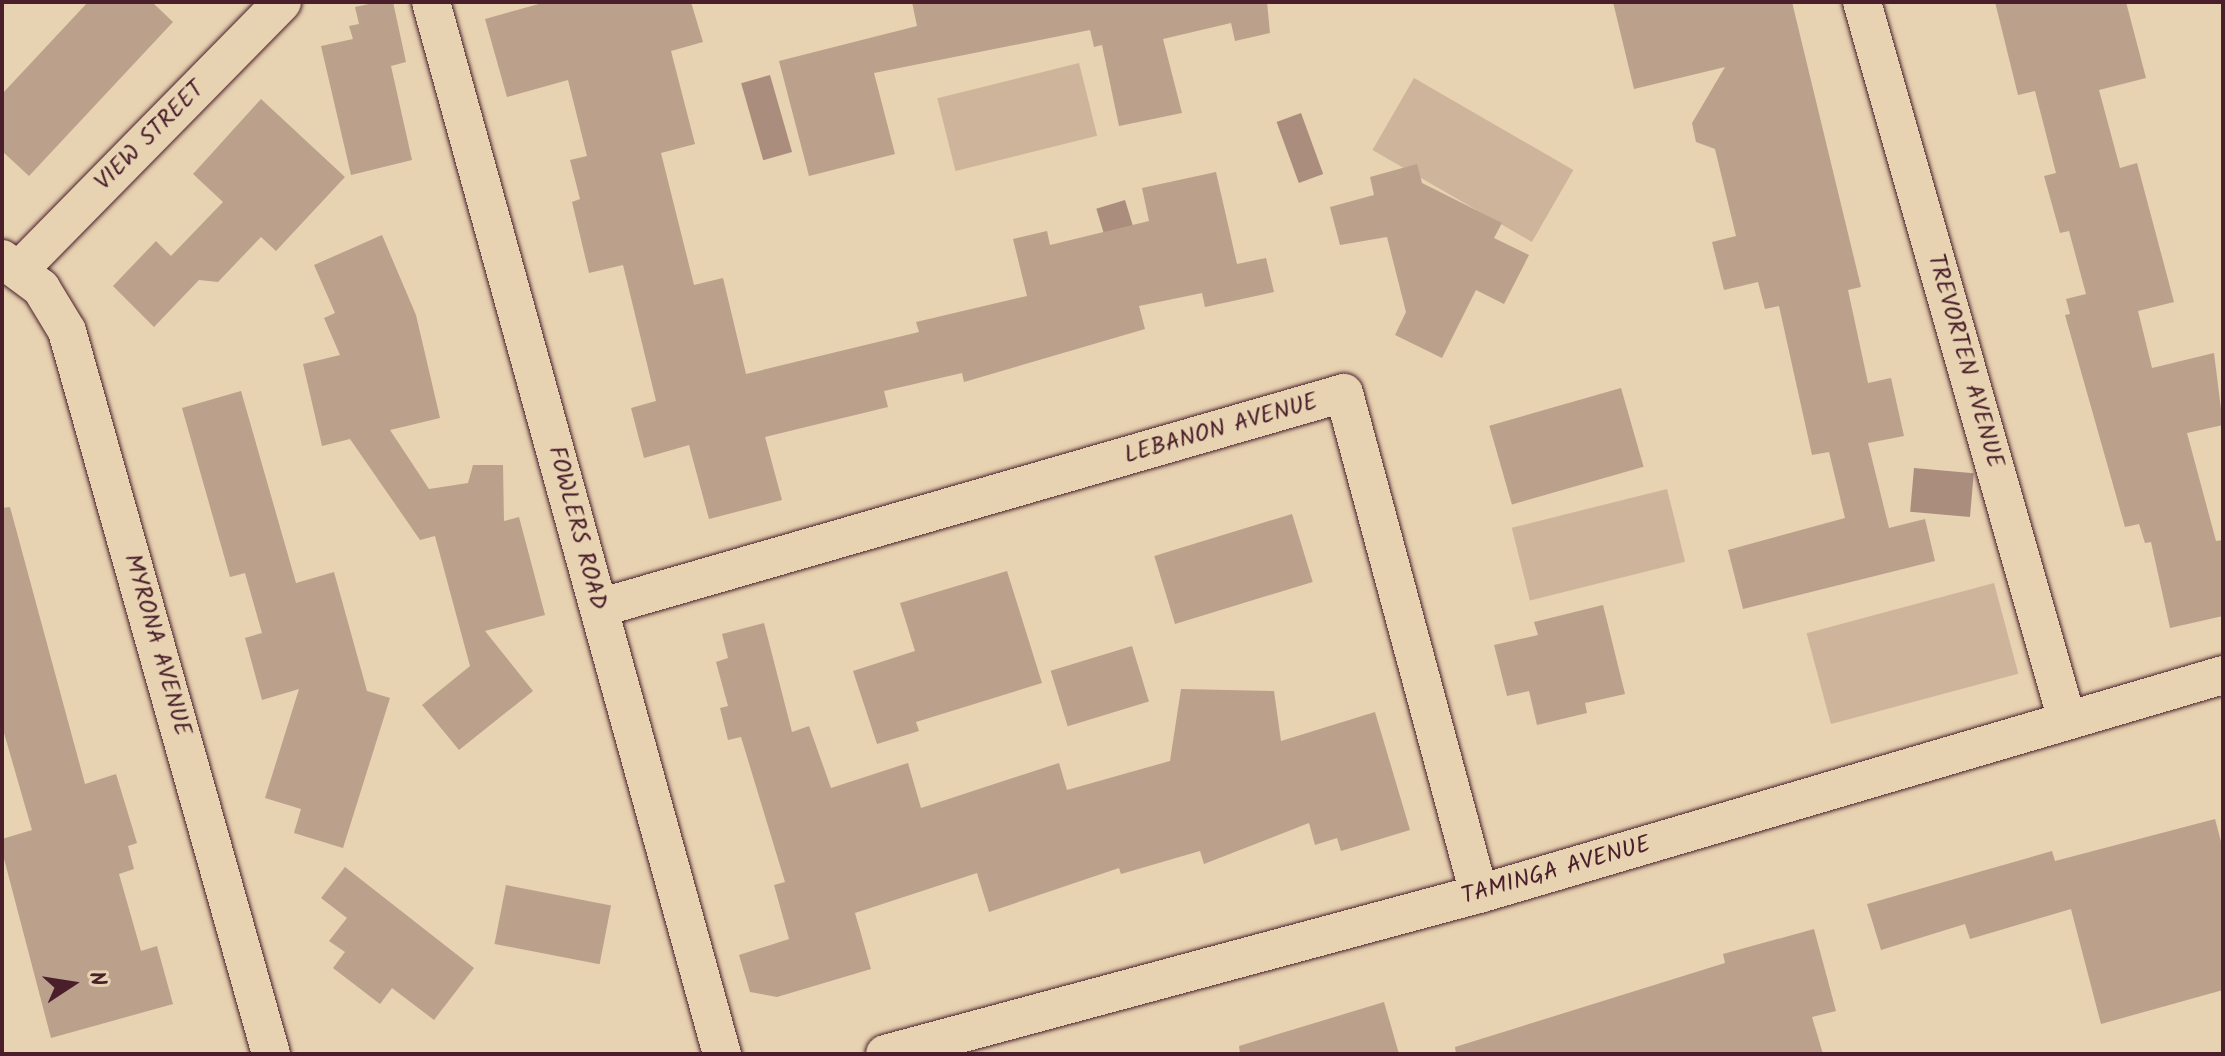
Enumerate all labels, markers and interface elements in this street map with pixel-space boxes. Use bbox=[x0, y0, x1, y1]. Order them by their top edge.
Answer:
street label: VIEW STREET bbox=[89, 75, 211, 197]
street label: TREVORTEN AVENUE bbox=[1921, 251, 2009, 471]
street label: LEBANON AVENUE bbox=[1121, 388, 1321, 470]
street label: FOWLERS ROAD bbox=[541, 443, 613, 613]
street label: MYRONA AVENUE bbox=[117, 551, 197, 739]
street label: TAMINGA AVENUE bbox=[1458, 830, 1654, 912]
north arrow bbox=[32, 944, 112, 1024]
text: N bbox=[77, 968, 115, 989]

